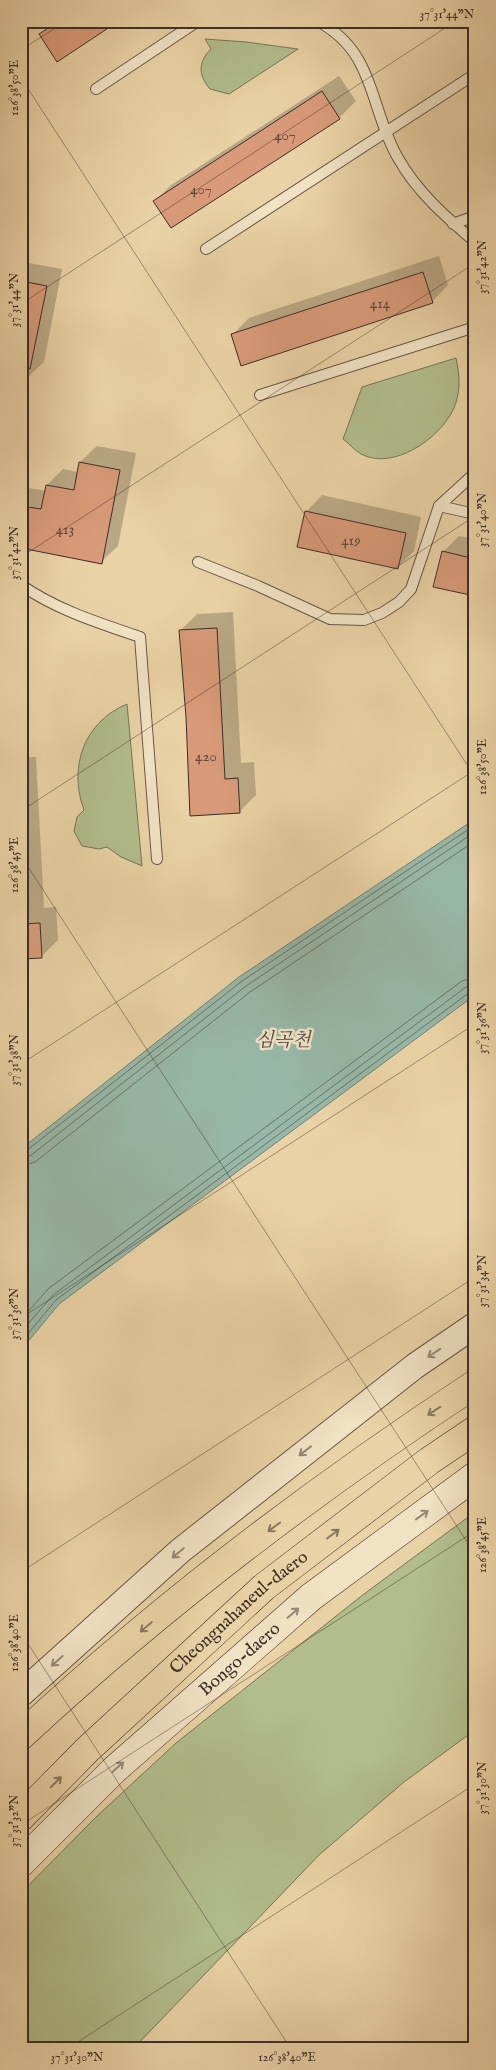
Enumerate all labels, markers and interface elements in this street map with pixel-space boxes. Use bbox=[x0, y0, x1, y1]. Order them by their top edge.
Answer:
text: 37°31'44"N bbox=[420, 7, 475, 22]
text: 126°38'50"E bbox=[7, 60, 22, 116]
house number: 407 bbox=[274, 126, 296, 145]
house number: 407 bbox=[190, 180, 212, 199]
text: 37°31'42"N bbox=[475, 239, 490, 294]
text: 37°31'44"N bbox=[7, 272, 22, 327]
house number: 414 bbox=[370, 294, 391, 313]
text: 37°31'40"N bbox=[475, 492, 490, 547]
house number: 413 bbox=[56, 520, 74, 539]
text: 37°31'42"N bbox=[7, 525, 22, 580]
house number: 419 bbox=[341, 531, 361, 550]
text: 126°38'50"E bbox=[475, 739, 490, 795]
house number: 420 bbox=[195, 747, 217, 766]
text: 126°38'45"E bbox=[7, 837, 22, 893]
text: 37°31'36"N bbox=[475, 1001, 490, 1054]
water label: 심곡천 bbox=[255, 1029, 312, 1053]
text: 37°31'38"N bbox=[7, 1034, 22, 1086]
text: 37°31'34"N bbox=[475, 1254, 490, 1307]
text: 37°31'36"N bbox=[7, 1287, 22, 1340]
one-way arrow bbox=[428, 1348, 442, 1358]
one-way arrow bbox=[427, 1406, 441, 1416]
one-way arrow bbox=[299, 1446, 312, 1457]
one-way arrow bbox=[415, 1510, 428, 1521]
text: 126°38'45"E bbox=[475, 1517, 490, 1573]
one-way arrow bbox=[268, 1521, 281, 1532]
one-way arrow bbox=[326, 1529, 340, 1539]
street label: Cheongnahaneul-daero bbox=[165, 1546, 313, 1680]
one-way arrow bbox=[172, 1547, 185, 1558]
one-way arrow bbox=[286, 1608, 299, 1619]
text: 126°38'40"E bbox=[7, 1614, 22, 1672]
street label: Bongo-daero bbox=[194, 1617, 286, 1701]
one-way arrow bbox=[140, 1621, 153, 1633]
one-way arrow bbox=[50, 1655, 63, 1667]
one-way arrow bbox=[112, 1761, 125, 1773]
text: 37°31'30"N bbox=[475, 1761, 490, 1814]
one-way arrow bbox=[49, 1776, 62, 1788]
text: 37°31'32"N bbox=[7, 1794, 22, 1847]
text: 37°31'30"N bbox=[51, 2050, 104, 2065]
text: 126°38'40"E bbox=[258, 2050, 316, 2065]

